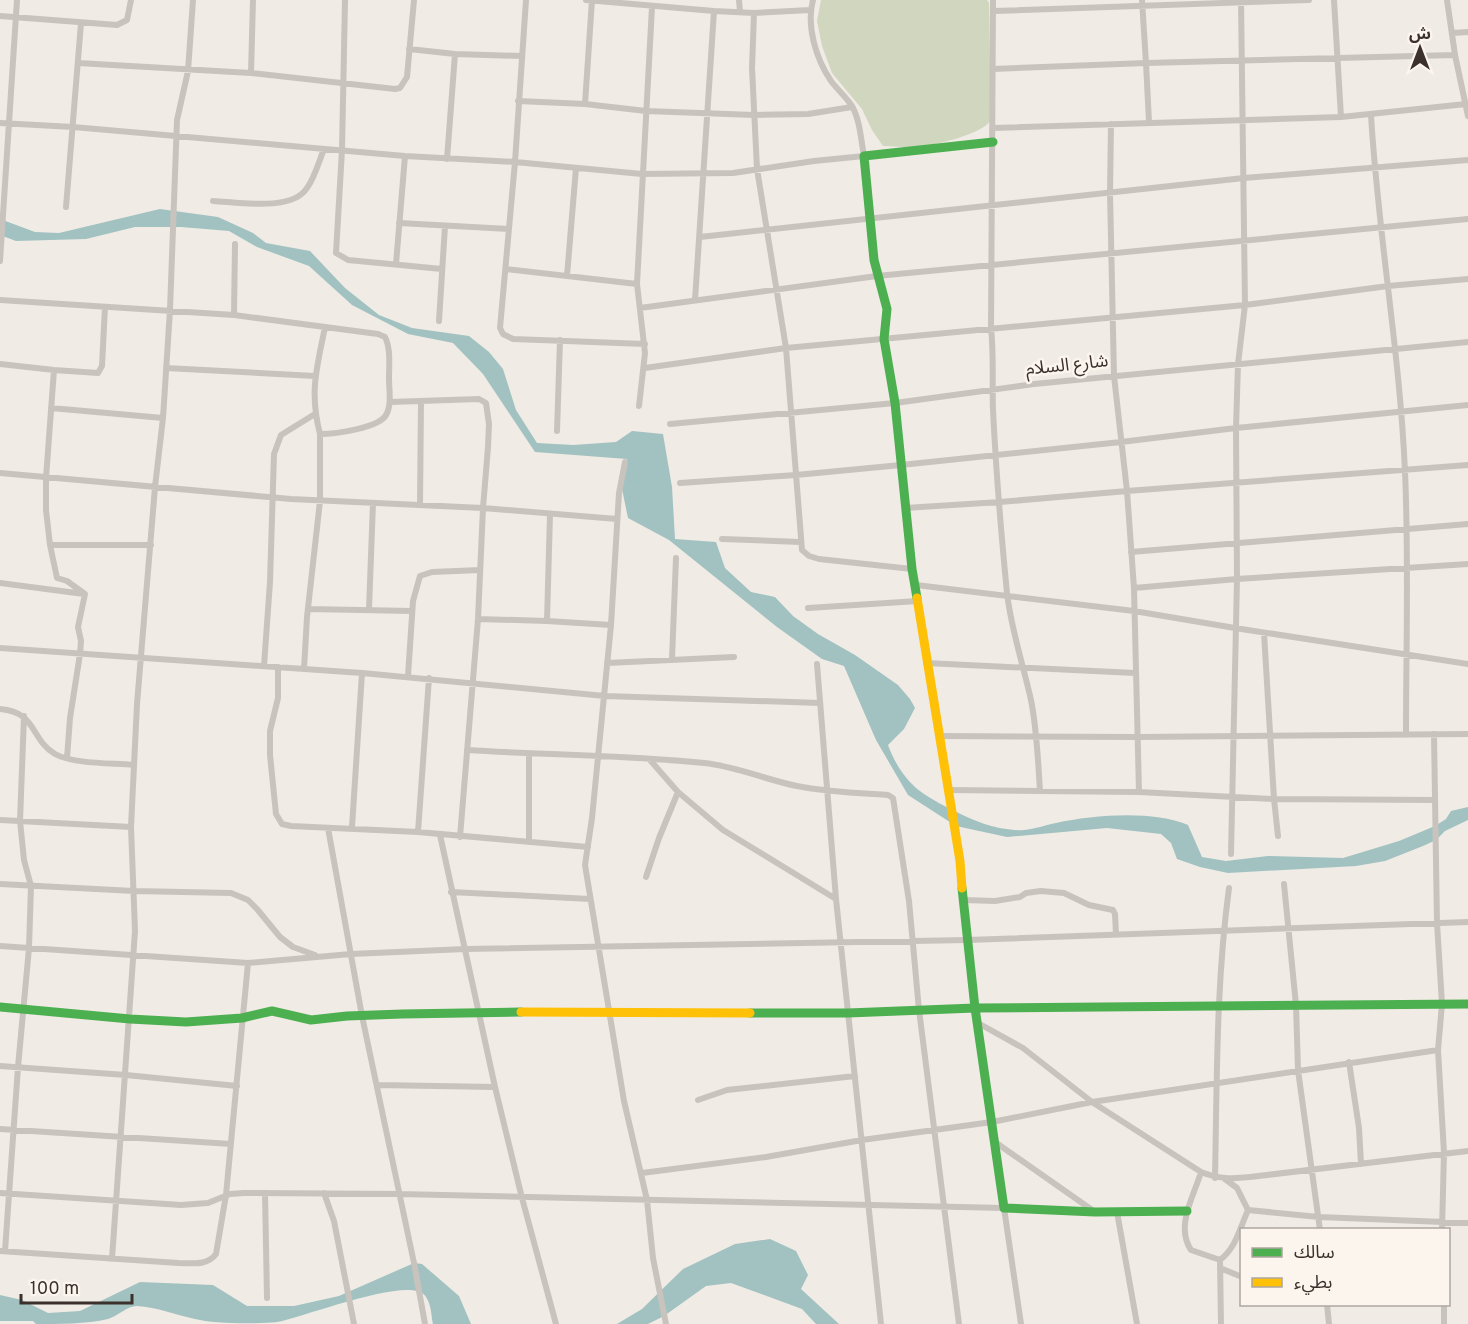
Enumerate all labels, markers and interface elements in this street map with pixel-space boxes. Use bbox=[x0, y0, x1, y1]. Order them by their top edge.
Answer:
north arrow bbox=[1390, 18, 1450, 78]
text: ش bbox=[1409, 25, 1431, 45]
street label: شارع السلام bbox=[1024, 350, 1110, 383]
legend bbox=[1240, 1228, 1450, 1306]
text: سالك bbox=[1294, 1242, 1335, 1265]
scale bar bbox=[21, 1267, 132, 1305]
text: بطيء bbox=[1294, 1272, 1332, 1295]
text: 100 m bbox=[30, 1278, 79, 1301]

